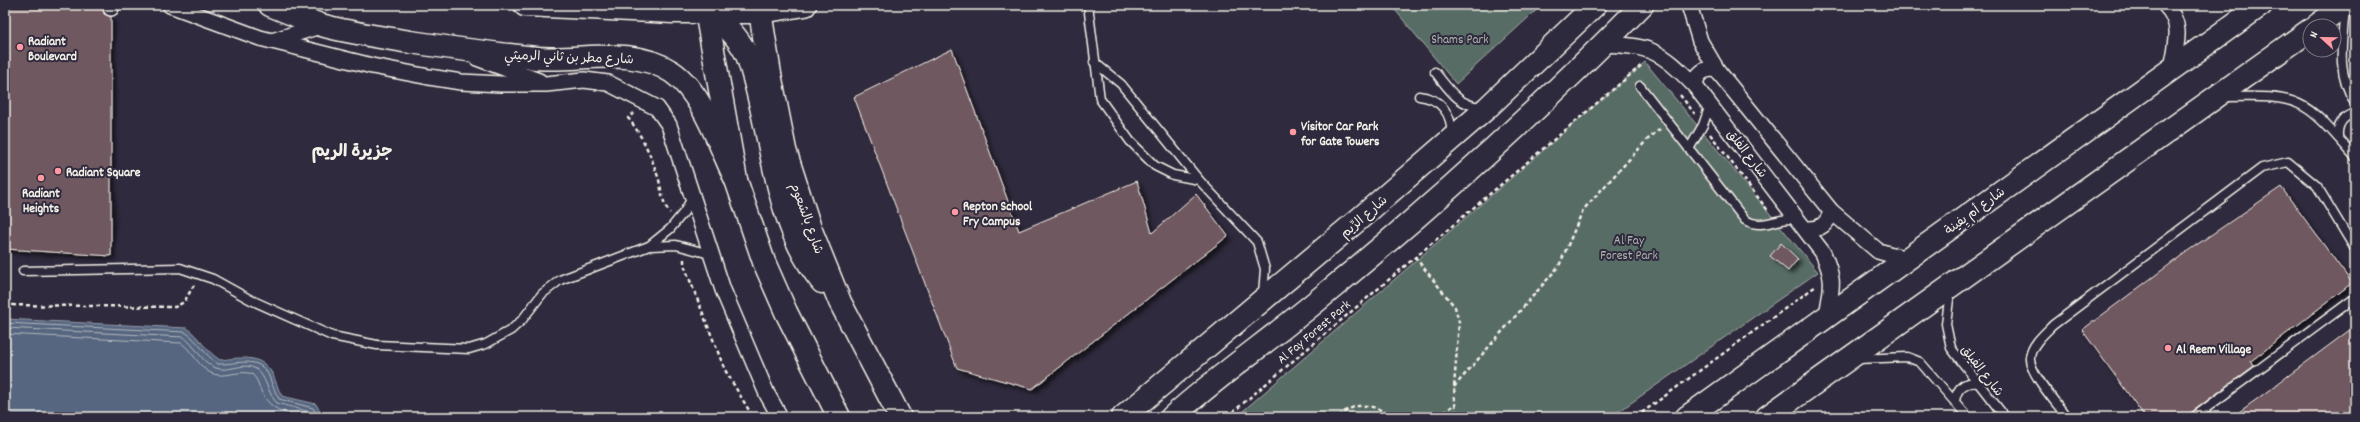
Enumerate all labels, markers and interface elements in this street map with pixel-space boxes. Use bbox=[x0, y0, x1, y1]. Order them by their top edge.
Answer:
north arrow bbox=[2302, 18, 2342, 58]
text: N bbox=[2306, 29, 2323, 41]
park label: Shams Park bbox=[1431, 31, 1489, 50]
place label: Radiant Boulevard bbox=[28, 33, 77, 67]
marker: Radiant Boulevard bbox=[15, 42, 25, 52]
street label: شارع مطر بن ثاني الرميثي bbox=[504, 47, 634, 70]
place label: Visitor Car Park for Gate Towers bbox=[1300, 118, 1380, 152]
street label: شارع الفلق bbox=[1721, 126, 1771, 183]
marker: Visitor Car Park for Gate Towers bbox=[1288, 127, 1298, 137]
district label: جزيرة الريم bbox=[312, 141, 392, 165]
place label: Radiant Square bbox=[66, 164, 141, 183]
marker: Radiant Square bbox=[53, 166, 63, 176]
marker: Radiant Heights bbox=[36, 173, 46, 183]
street label: شارع بالشعوم bbox=[784, 181, 827, 257]
street label: شارع أم يِفينة bbox=[1941, 183, 2010, 241]
place label: Radiant Heights bbox=[22, 185, 60, 219]
street label: شارع الرِّيم bbox=[1337, 192, 1392, 244]
place label: Repton School Fry Campus bbox=[963, 198, 1033, 232]
marker: Repton School Fry Campus bbox=[950, 207, 960, 217]
park label: Al Fay Forest Park bbox=[1600, 232, 1658, 266]
street label: Al Fay Forest Park bbox=[1274, 296, 1356, 369]
place label: Al Reem Village bbox=[2176, 341, 2251, 360]
street label: شارع الفيلق bbox=[1955, 342, 2007, 401]
marker: Al Reem Village bbox=[2163, 343, 2173, 353]

